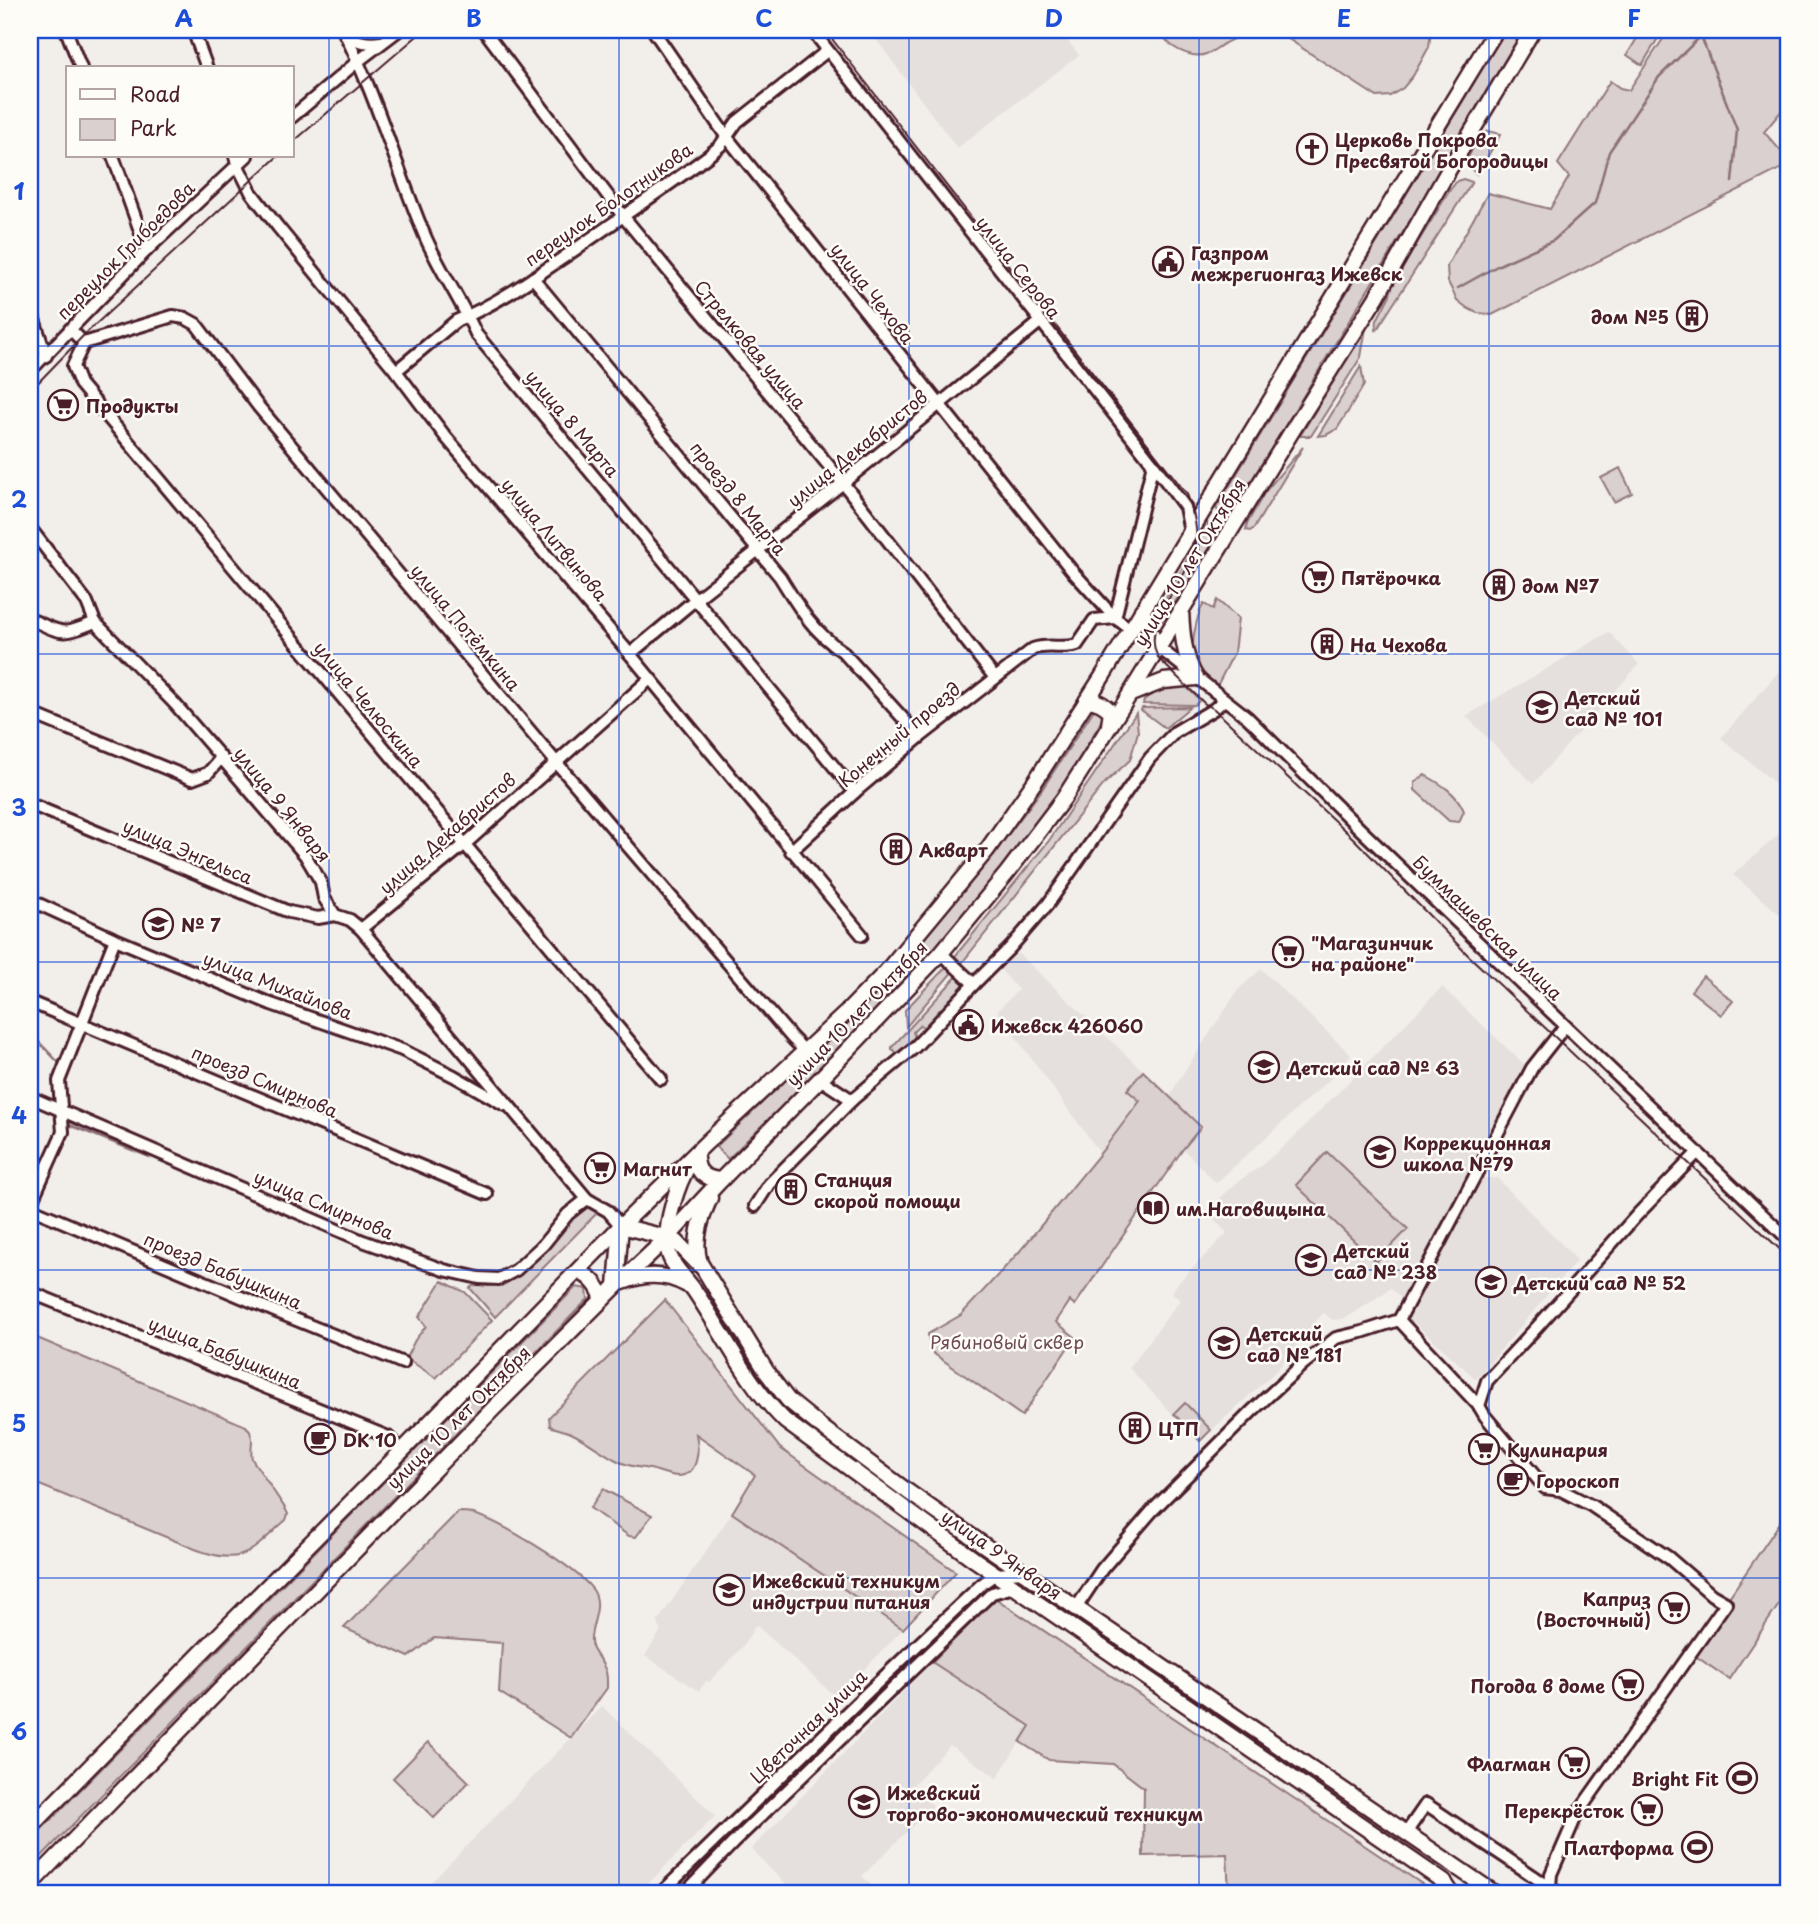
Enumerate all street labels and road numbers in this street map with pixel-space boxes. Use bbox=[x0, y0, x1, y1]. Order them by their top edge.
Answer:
street label: переулок Болотникова bbox=[519, 135, 698, 272]
street label: переулок Грибоедова bbox=[50, 174, 201, 325]
street label: улица Серова bbox=[970, 210, 1068, 325]
street label: улица Чехова bbox=[825, 236, 922, 350]
street label: Стрелковая улица bbox=[689, 273, 814, 415]
street label: улица 8 Марта bbox=[520, 363, 626, 483]
street label: улица Декабристов bbox=[781, 383, 933, 513]
street label: проезд 8 Марта bbox=[684, 435, 794, 561]
street label: улица Литвинова bbox=[495, 472, 615, 607]
street label: улица 10 лет Октября bbox=[1126, 473, 1252, 651]
street label: улица Потёмкина bbox=[405, 558, 528, 697]
street label: улица Челюскина bbox=[308, 635, 431, 774]
street label: Конечный проезд bbox=[832, 675, 966, 793]
street label: улица 9 Января bbox=[228, 741, 338, 867]
street label: улица Декабристов bbox=[373, 766, 521, 900]
street label: улица Энгельса bbox=[119, 811, 258, 891]
street label: Буммашевская улица bbox=[1407, 848, 1569, 1006]
street label: улица 10 лет Октября bbox=[779, 934, 933, 1092]
street label: улица Михайлова bbox=[199, 944, 357, 1026]
street label: проезд Смирнова bbox=[188, 1038, 343, 1124]
street label: улица Смирнова bbox=[250, 1162, 399, 1246]
street label: проезд Бабушкина bbox=[140, 1225, 307, 1316]
street label: улица Бабушкина bbox=[145, 1309, 306, 1395]
street label: улица 10 лет Октября bbox=[380, 1339, 536, 1495]
street label: улица 9 Января bbox=[936, 1502, 1068, 1606]
street label: Цветочная улица bbox=[743, 1662, 873, 1789]

